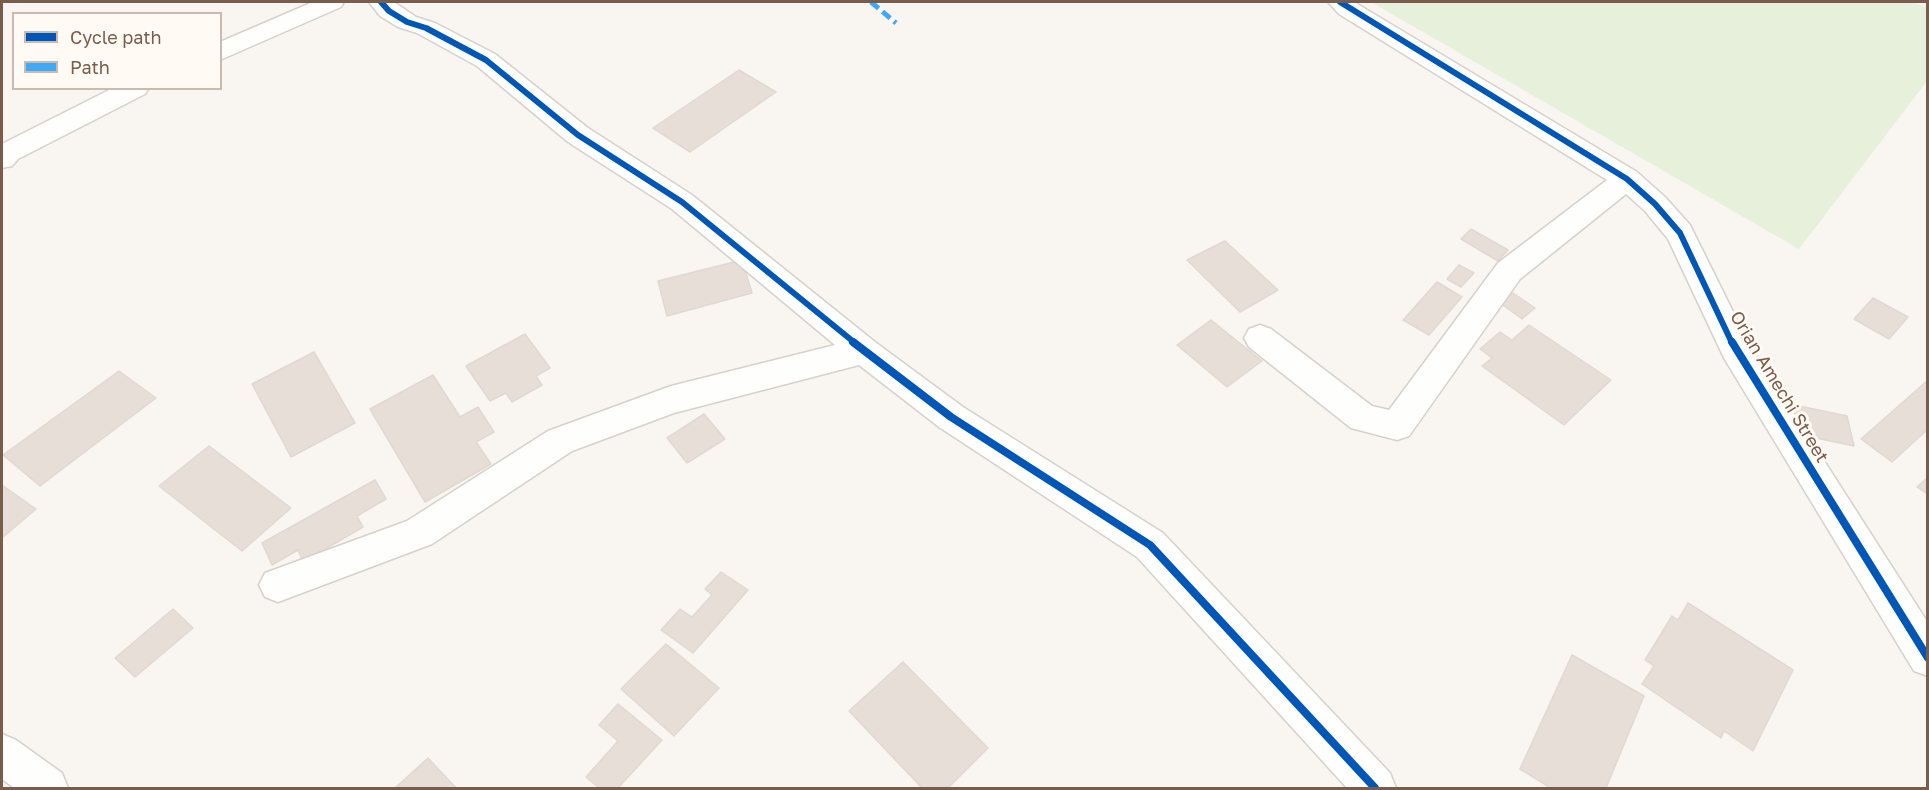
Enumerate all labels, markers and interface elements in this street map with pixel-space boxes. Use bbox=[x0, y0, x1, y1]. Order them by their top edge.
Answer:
legend bbox=[12, 12, 222, 90]
text: Cycle path bbox=[70, 26, 162, 48]
text: Path bbox=[70, 56, 110, 78]
street label: Orian Amechi Street bbox=[1725, 307, 1833, 467]

